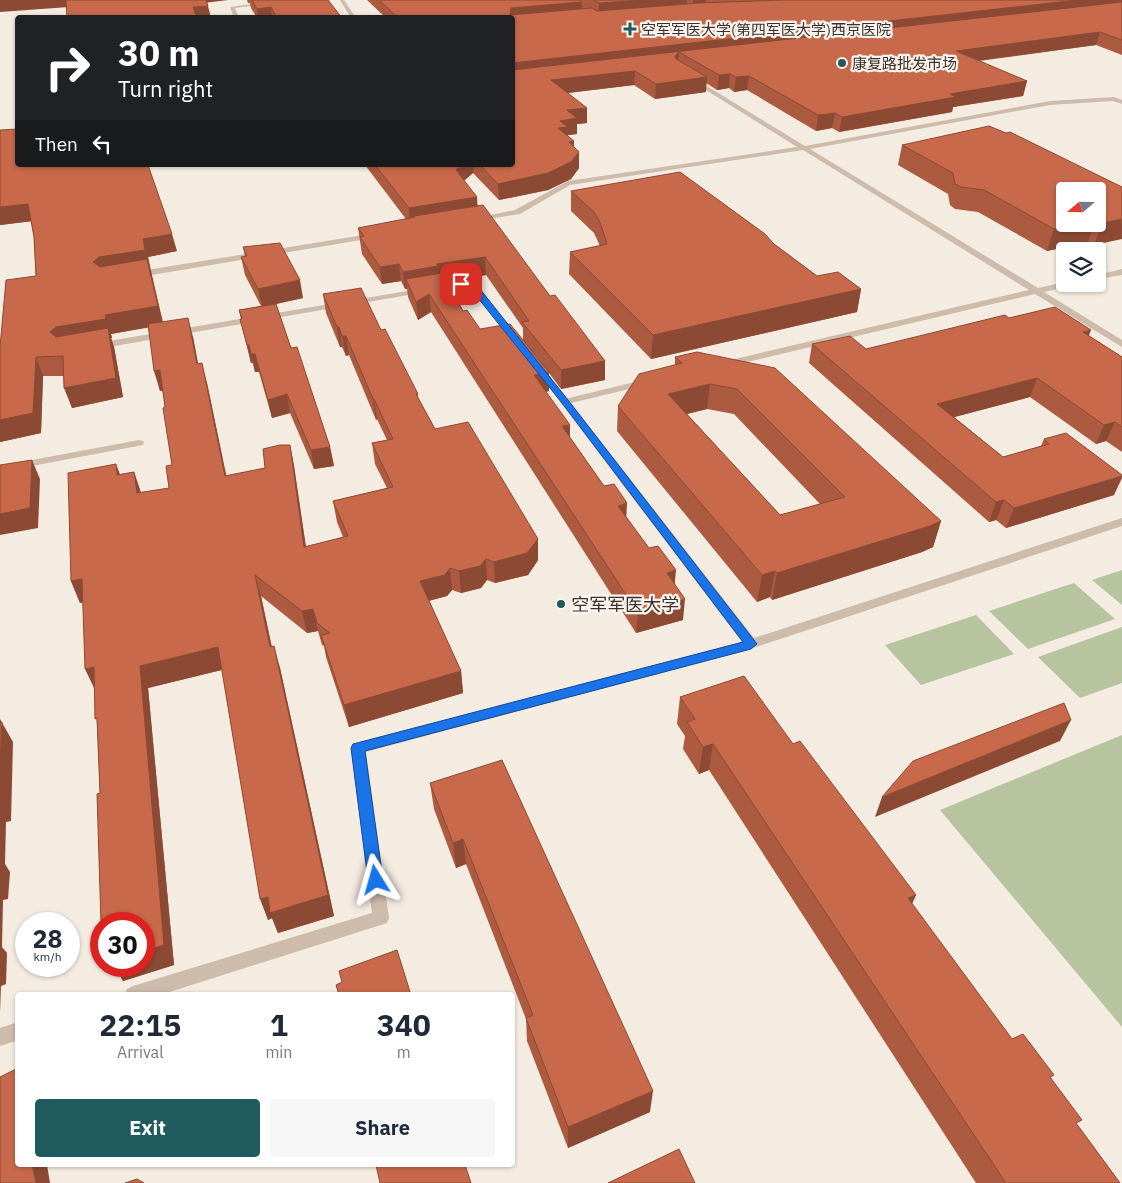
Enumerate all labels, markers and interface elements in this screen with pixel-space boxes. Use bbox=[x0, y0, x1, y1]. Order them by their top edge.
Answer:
place label: 空军军医大学(第四军医大学)西京医院 bbox=[641, 20, 891, 39]
marker: 空军军医大学(第四军医大学)西京医院 bbox=[623, 22, 637, 36]
text: 30 m bbox=[118, 30, 200, 76]
icon: right bbox=[35, 35, 100, 100]
place label: 康复路批发市场 bbox=[852, 54, 957, 73]
marker: 康复路批发市场 bbox=[836, 57, 848, 69]
text: Turn right bbox=[118, 74, 213, 103]
icon: left bbox=[88, 130, 116, 158]
text: Then bbox=[35, 132, 78, 156]
north arrow bbox=[1056, 182, 1106, 232]
map controls bbox=[1056, 182, 1106, 292]
button: layers bbox=[1056, 242, 1106, 292]
pin bbox=[440, 263, 482, 305]
icon: arrive bbox=[447, 270, 475, 298]
place label: 空军军医大学 bbox=[571, 593, 679, 616]
marker: 空军军医大学 bbox=[555, 598, 567, 610]
position arrow bbox=[349, 853, 401, 905]
speed limit sign: 30 bbox=[90, 912, 155, 977]
text: 28 bbox=[32, 922, 63, 955]
text: km/h bbox=[33, 949, 62, 964]
text: 22:15 bbox=[99, 1005, 181, 1044]
text: 1 bbox=[270, 1005, 288, 1044]
text: 340 bbox=[377, 1005, 431, 1044]
text: Arrival bbox=[117, 1042, 164, 1062]
text: min bbox=[265, 1042, 292, 1062]
text: m bbox=[397, 1042, 411, 1062]
button: Exit bbox=[35, 1099, 260, 1157]
button: Share bbox=[270, 1099, 495, 1157]

